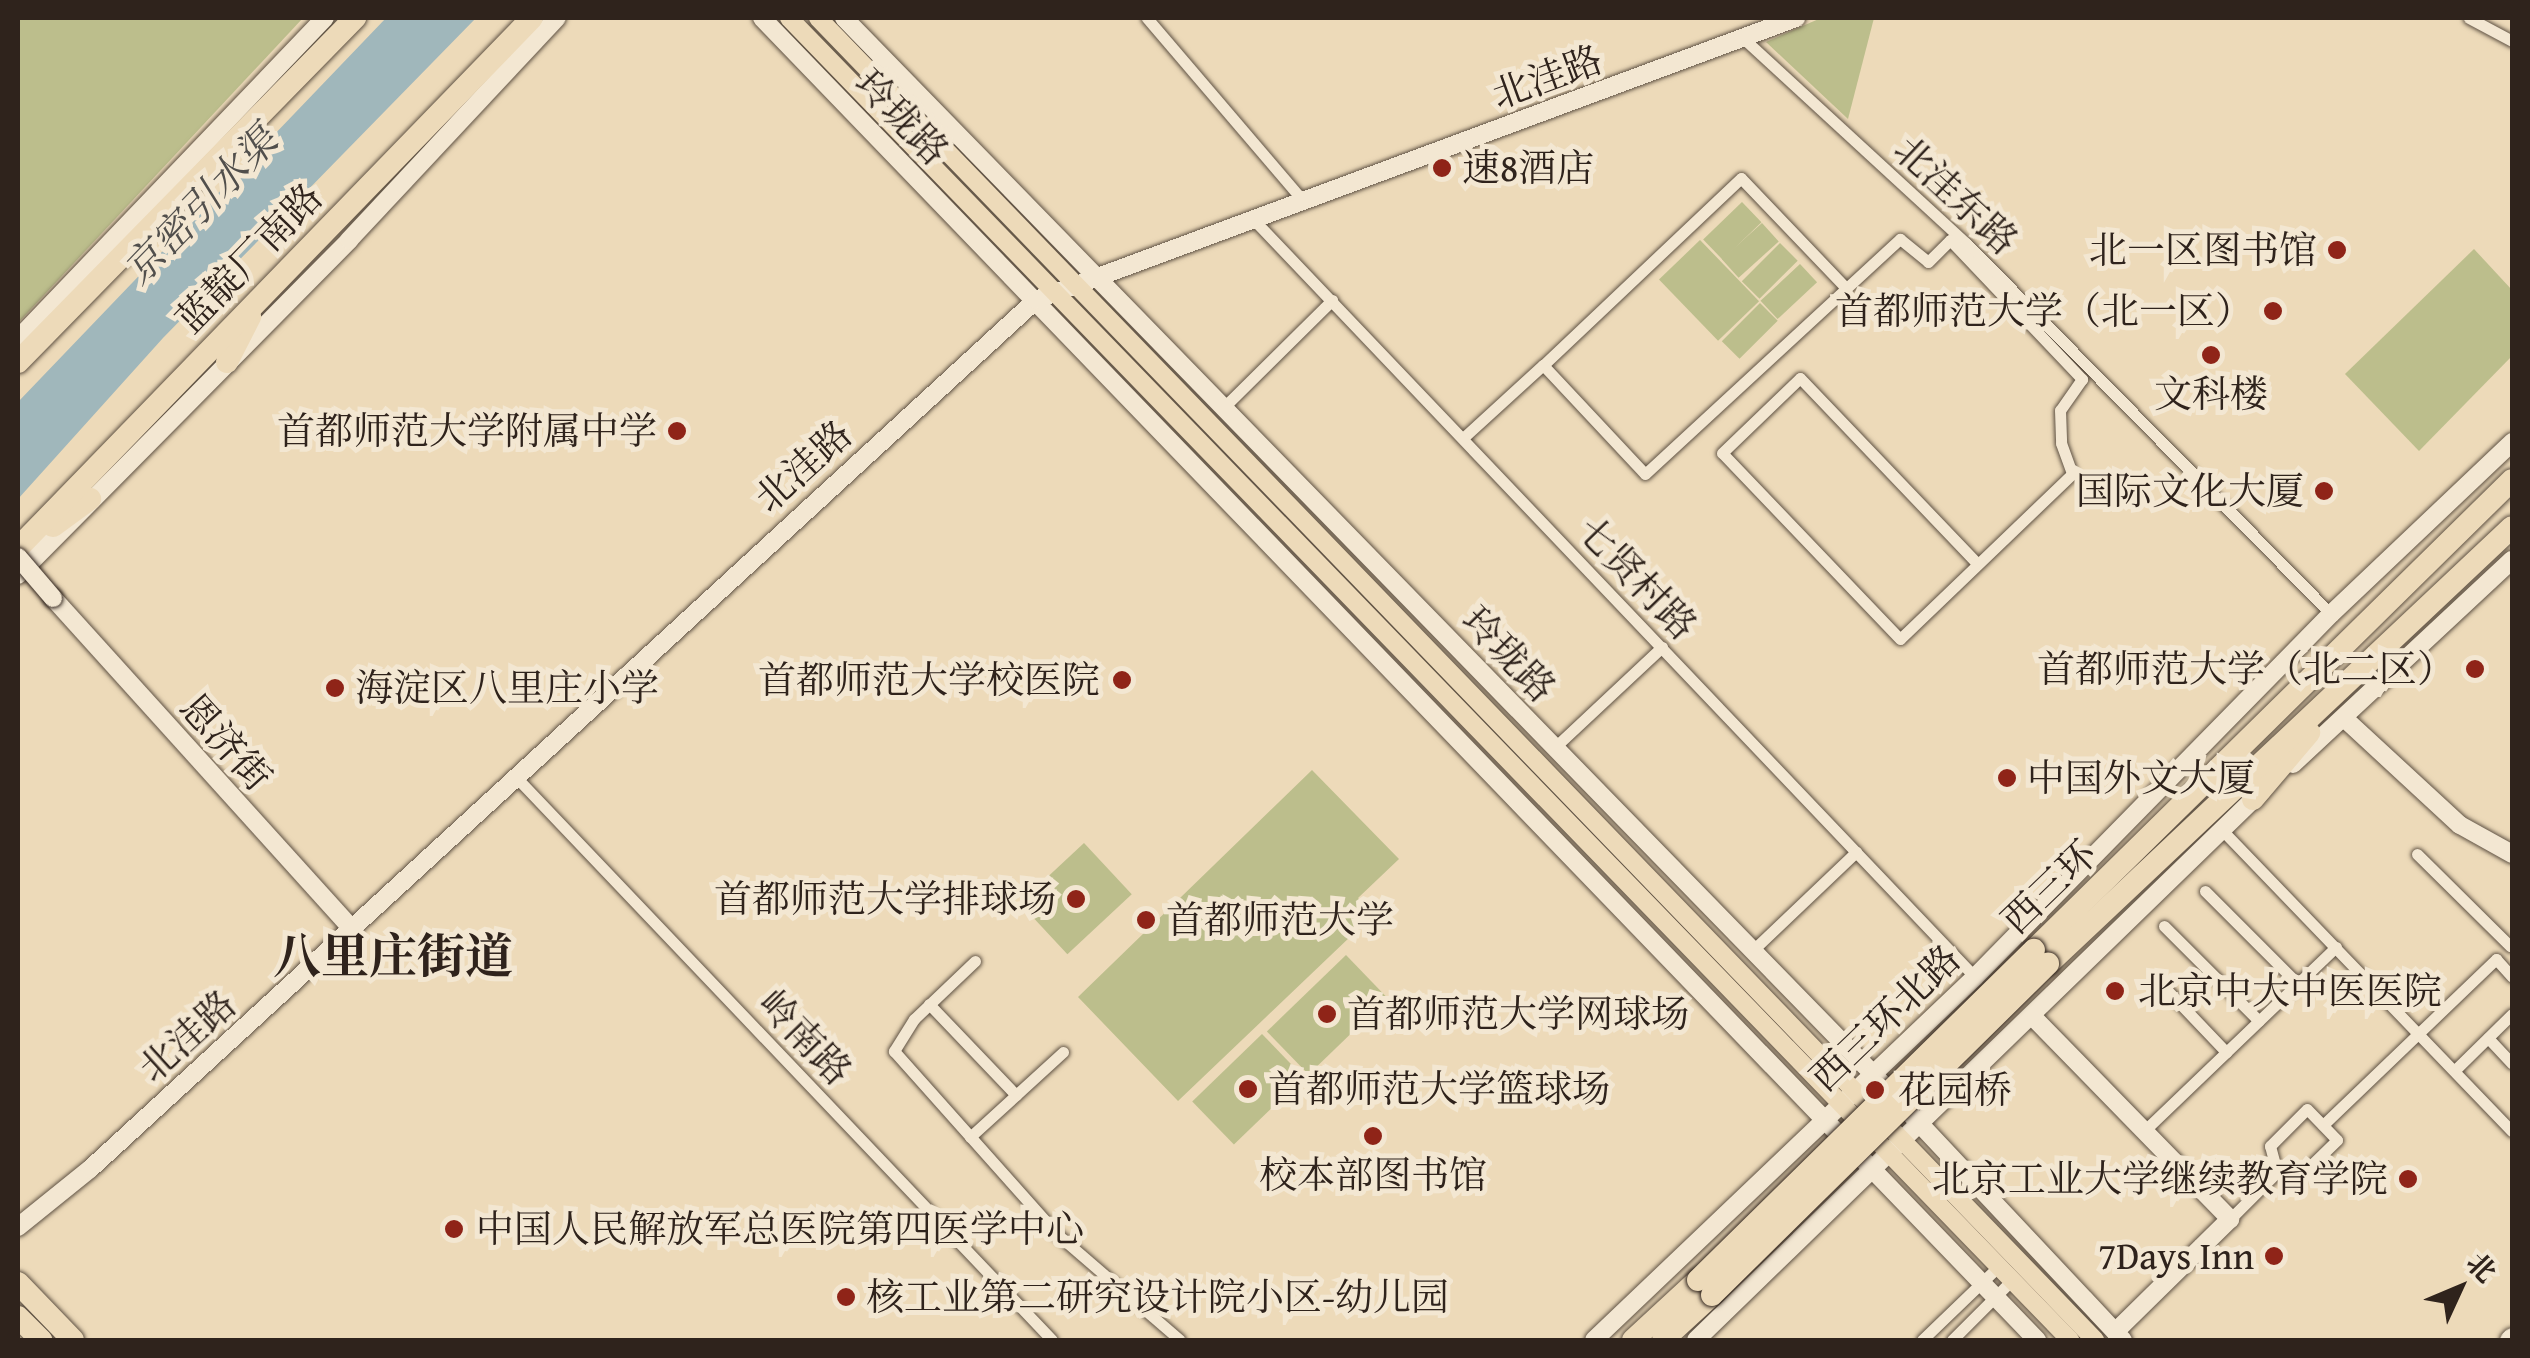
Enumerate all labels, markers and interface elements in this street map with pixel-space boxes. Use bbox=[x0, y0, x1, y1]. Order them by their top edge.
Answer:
street label: 北洼路 bbox=[1486, 36, 1608, 118]
street label: 玲珑路 bbox=[846, 60, 958, 174]
water label: 京密引水渠 bbox=[113, 116, 287, 294]
street label: 北洼东路 bbox=[1885, 126, 2027, 264]
place label: 速8酒店 bbox=[1462, 145, 1594, 191]
marker: 速8酒店 bbox=[1431, 157, 1453, 179]
street label: 蓝靛厂南路 bbox=[167, 174, 331, 342]
place label: 北一区图书馆 bbox=[2089, 227, 2317, 273]
marker: 北一区图书馆 bbox=[2326, 239, 2348, 261]
place label: 首都师范大学（北一区） bbox=[1835, 288, 2253, 334]
marker: 首都师范大学（北一区） bbox=[2262, 300, 2284, 322]
marker: 文科楼 bbox=[2200, 344, 2222, 366]
place label: 文科楼 bbox=[2154, 371, 2268, 417]
place label: 首都师范大学附属中学 bbox=[277, 408, 657, 454]
street label: 北洼路 bbox=[745, 411, 861, 521]
marker: 首都师范大学附属中学 bbox=[666, 420, 688, 442]
place label: 国际文化大厦 bbox=[2076, 468, 2304, 514]
marker: 国际文化大厦 bbox=[2313, 480, 2335, 502]
street label: 七贤村路 bbox=[1568, 507, 1706, 649]
street label: 玲珑路 bbox=[1453, 597, 1565, 711]
place label: 首都师范大学（北二区） bbox=[2037, 646, 2455, 692]
place label: 首都师范大学校医院 bbox=[758, 657, 1100, 703]
marker: 首都师范大学（北二区） bbox=[2464, 658, 2486, 680]
place label: 海淀区八里庄小学 bbox=[355, 665, 659, 711]
marker: 首都师范大学校医院 bbox=[1109, 667, 1135, 693]
marker: 海淀区八里庄小学 bbox=[324, 677, 346, 699]
street label: 恩济街 bbox=[171, 684, 281, 800]
place label: 中国外文大厦 bbox=[2027, 755, 2255, 801]
marker: 中国外文大厦 bbox=[1996, 767, 2018, 789]
street label: 西三环 bbox=[1992, 831, 2106, 943]
place label: 首都师范大学排球场 bbox=[714, 876, 1056, 922]
marker: 首都师范大学排球场 bbox=[1065, 888, 1087, 910]
place label: 首都师范大学 bbox=[1166, 897, 1394, 943]
marker: 首都师范大学 bbox=[1135, 909, 1157, 931]
district label: 八里庄街道 bbox=[273, 927, 513, 985]
street label: 西三环北路 bbox=[1801, 936, 1969, 1100]
place label: 北京中大中医医院 bbox=[2138, 968, 2442, 1014]
marker: 北京中大中医医院 bbox=[2102, 978, 2128, 1004]
street label: 岭南路 bbox=[749, 980, 861, 1094]
street label: 北洼路 bbox=[129, 981, 245, 1091]
place label: 首都师范大学网球场 bbox=[1347, 991, 1689, 1037]
marker: 首都师范大学网球场 bbox=[1316, 1003, 1338, 1025]
place label: 首都师范大学篮球场 bbox=[1268, 1066, 1610, 1112]
place label: 花园桥 bbox=[1898, 1067, 2012, 1113]
marker: 花园桥 bbox=[1862, 1077, 1888, 1103]
marker: 首都师范大学篮球场 bbox=[1237, 1078, 1259, 1100]
marker: 校本部图书馆 bbox=[1362, 1125, 1384, 1147]
place label: 校本部图书馆 bbox=[1259, 1152, 1487, 1198]
place label: 北京工业大学继续教育学院 bbox=[1932, 1156, 2388, 1202]
marker: 北京工业大学继续教育学院 bbox=[2397, 1168, 2419, 1190]
place label: 中国人民解放军总医院第四医学中心 bbox=[476, 1206, 1084, 1252]
marker: 中国人民解放军总医院第四医学中心 bbox=[441, 1216, 467, 1242]
place label: 7Days Inn bbox=[2098, 1233, 2254, 1279]
north arrow bbox=[2410, 1238, 2510, 1338]
text: 北 bbox=[2457, 1242, 2506, 1291]
marker: 7Days Inn bbox=[2263, 1245, 2285, 1267]
place label: 核工业第二研究设计院小区-幼儿园 bbox=[866, 1274, 1449, 1320]
marker: 核工业第二研究设计院小区-幼儿园 bbox=[835, 1286, 857, 1308]

